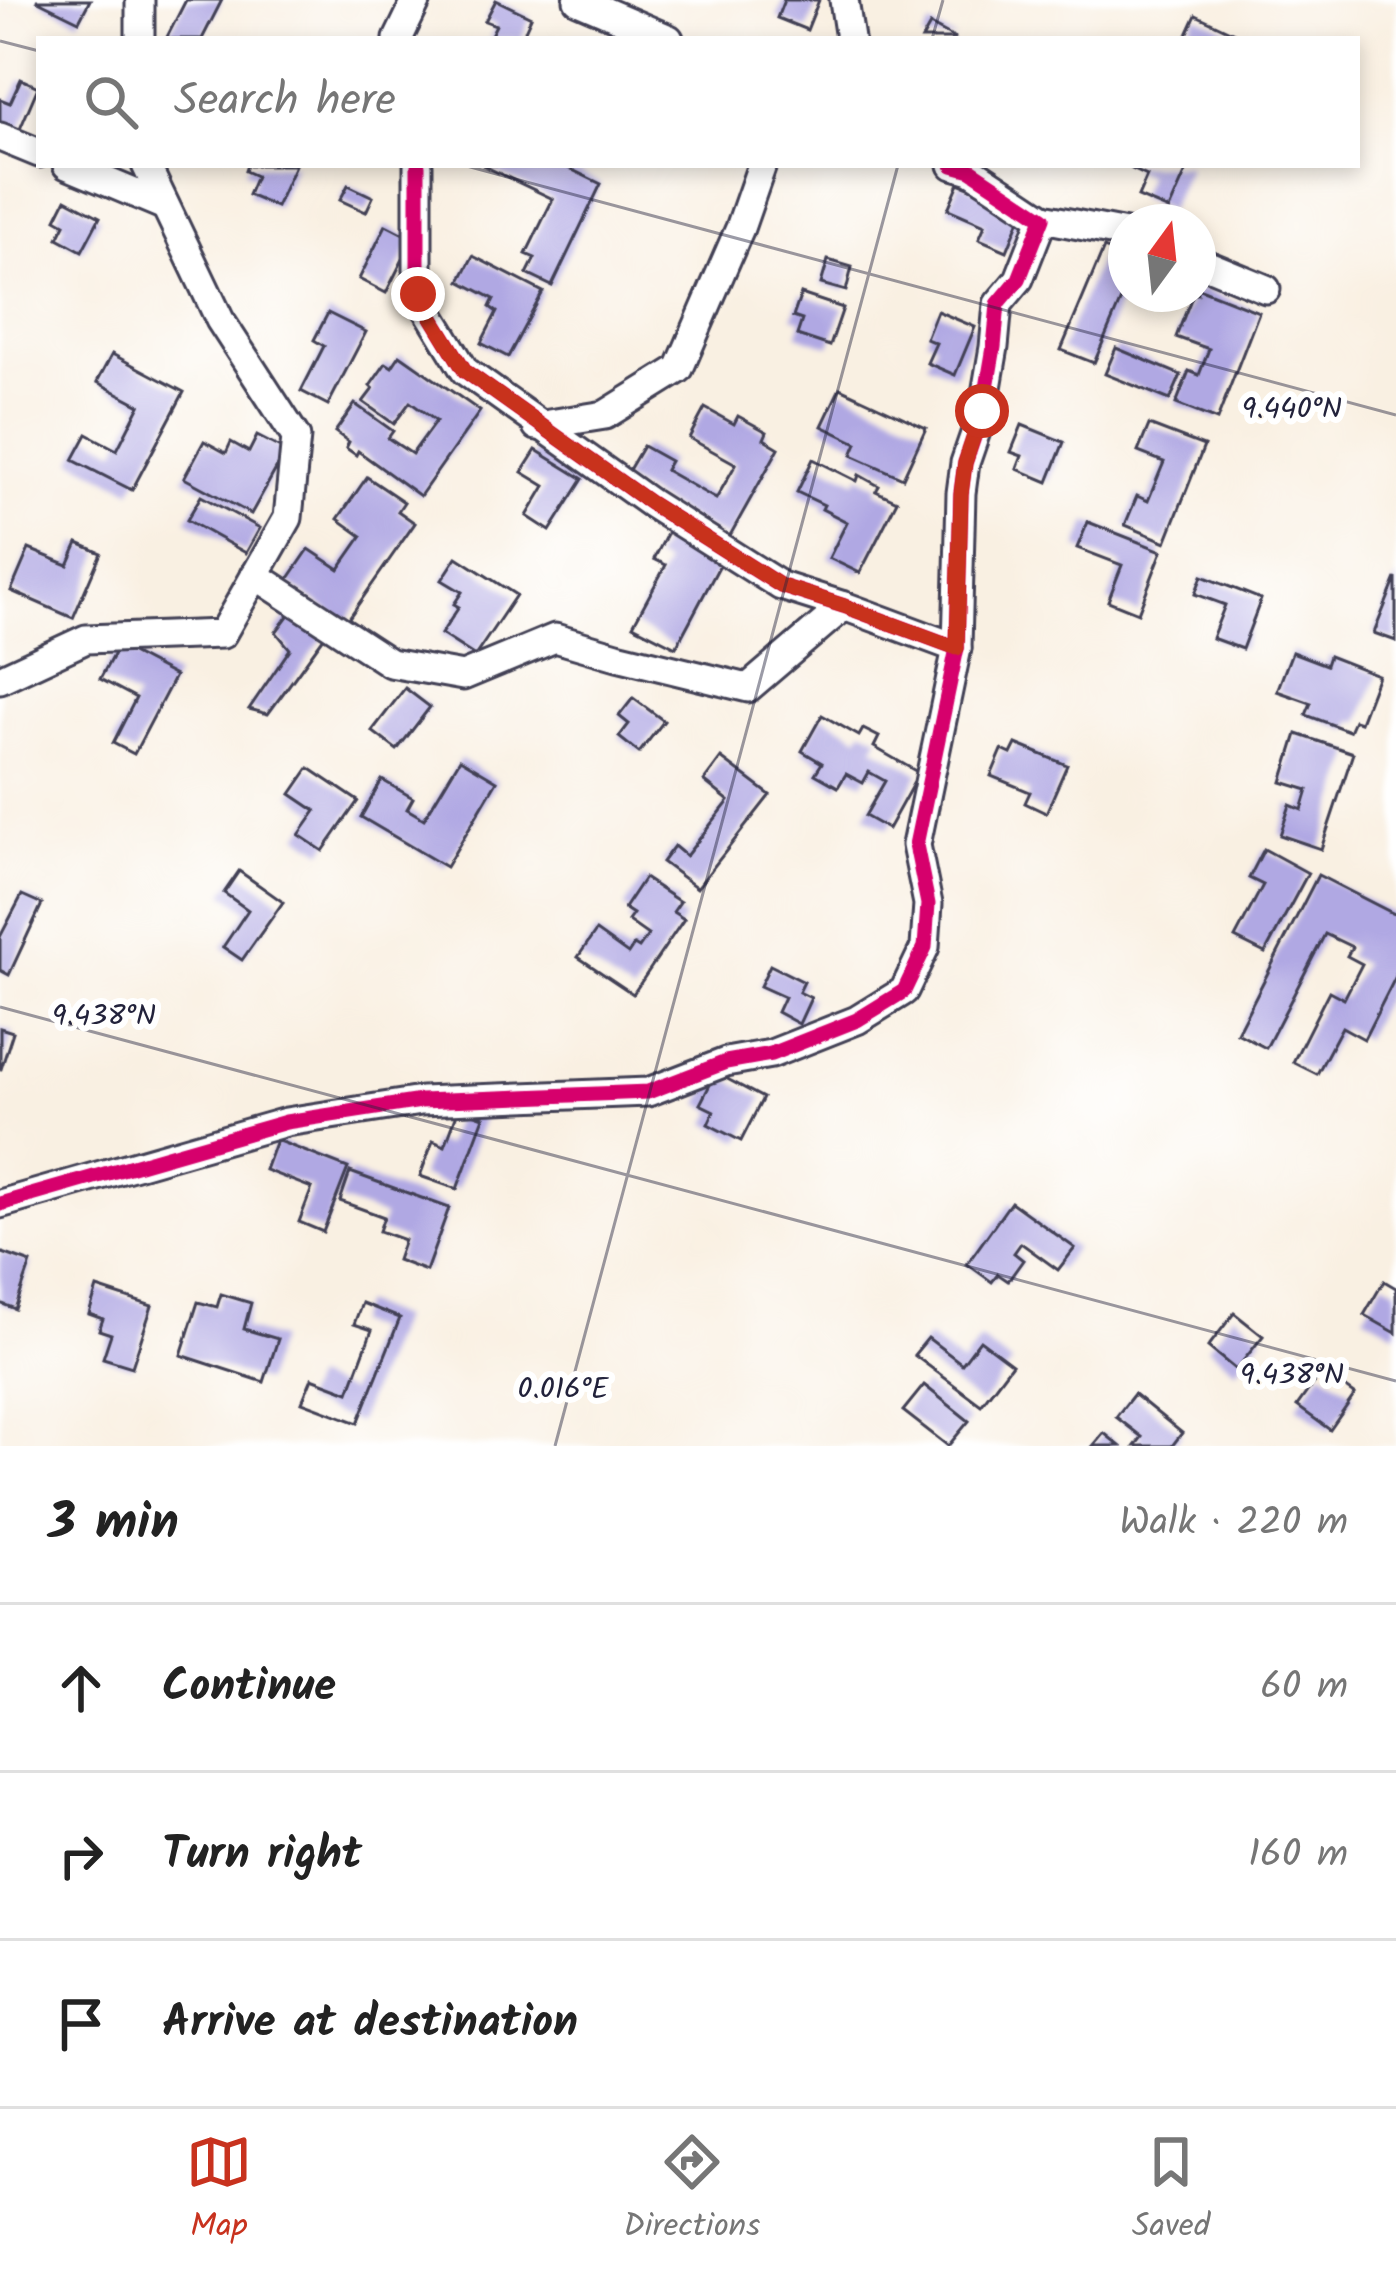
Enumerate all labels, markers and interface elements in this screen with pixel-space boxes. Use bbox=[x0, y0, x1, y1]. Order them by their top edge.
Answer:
search box bbox=[36, 36, 1360, 168]
text: Search here bbox=[174, 66, 396, 138]
icon: search bbox=[78, 69, 144, 135]
north arrow bbox=[1108, 204, 1216, 312]
route end bbox=[391, 267, 445, 321]
route start bbox=[955, 384, 1009, 438]
text: 9.440°N bbox=[1242, 386, 1342, 434]
text: 9.438°N bbox=[52, 993, 156, 1041]
text: 9.438°N bbox=[1240, 1352, 1344, 1400]
text: 0.016°E bbox=[518, 1366, 610, 1414]
text: 3 min bbox=[48, 1484, 179, 1565]
text: Walk · 220 m bbox=[1119, 1493, 1348, 1555]
text: Continue bbox=[162, 1652, 336, 1724]
icon: ahead bbox=[48, 1655, 114, 1721]
text: 60 m bbox=[1260, 1657, 1348, 1719]
text: Turn right bbox=[162, 1820, 362, 1892]
icon: right bbox=[48, 1823, 114, 1889]
text: 160 m bbox=[1248, 1825, 1348, 1887]
text: Arrive at destination bbox=[162, 1988, 578, 2060]
icon: arrive bbox=[48, 1991, 114, 2057]
tab: Map bbox=[186, 2129, 252, 2254]
tab: Directions bbox=[623, 2129, 760, 2254]
tab: Saved bbox=[1132, 2129, 1210, 2254]

